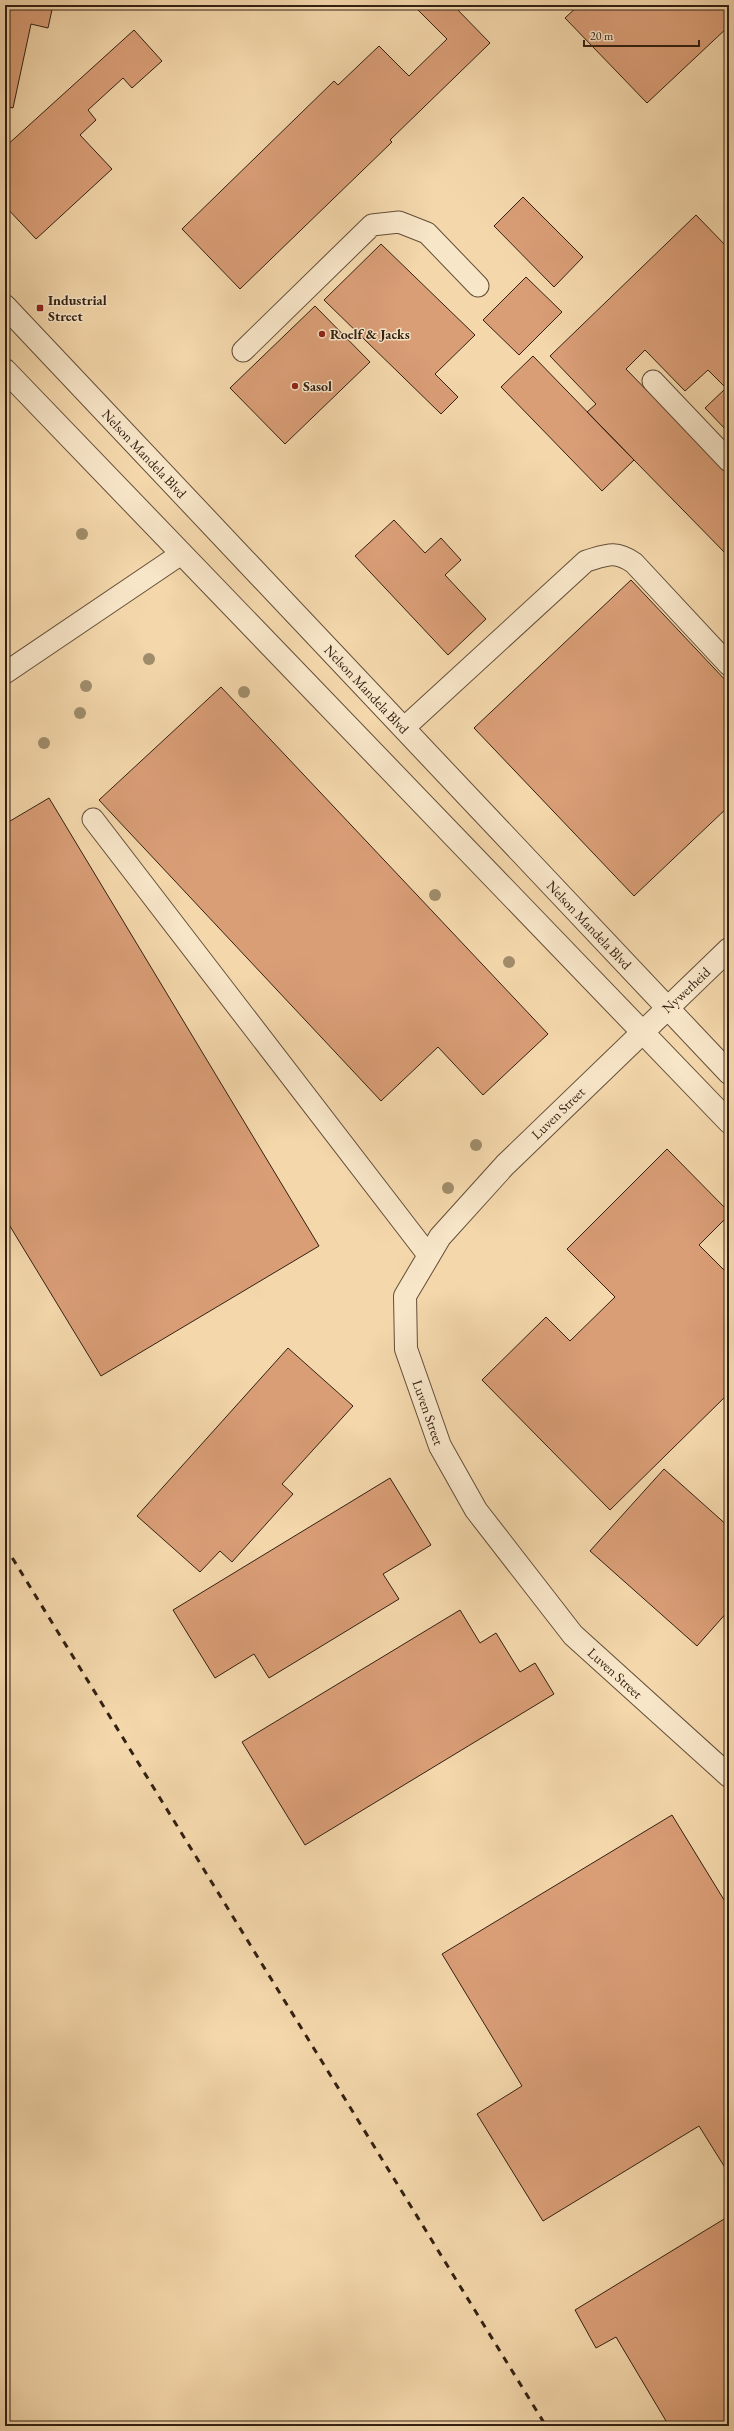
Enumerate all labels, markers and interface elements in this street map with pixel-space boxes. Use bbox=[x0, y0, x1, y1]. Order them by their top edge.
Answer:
scale bar bbox=[584, 22, 699, 48]
text: 20 m bbox=[590, 28, 614, 44]
place label: Industrial Street bbox=[48, 291, 107, 325]
marker: Industrial Street bbox=[35, 303, 45, 313]
place label: Roelf & Jacks bbox=[330, 325, 410, 343]
marker: Roelf & Jacks bbox=[317, 329, 327, 339]
place label: Sasol bbox=[303, 377, 332, 395]
marker: Sasol bbox=[290, 381, 300, 391]
street label: Nelson Mandela Blvd bbox=[98, 405, 191, 503]
street label: Nelson Mandela Blvd bbox=[320, 641, 414, 738]
street label: Nelson Mandela Blvd bbox=[543, 877, 636, 974]
street label: Nywerheid bbox=[658, 962, 715, 1017]
street label: Luven Street bbox=[527, 1083, 589, 1143]
street label: Luven Street bbox=[409, 1377, 448, 1448]
street label: Luven Street bbox=[584, 1644, 647, 1703]

